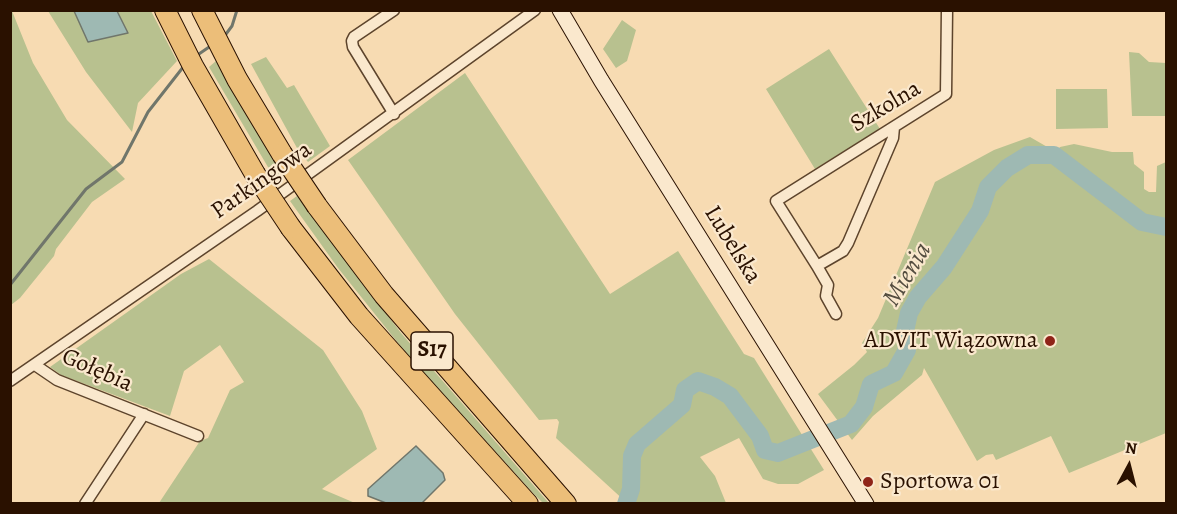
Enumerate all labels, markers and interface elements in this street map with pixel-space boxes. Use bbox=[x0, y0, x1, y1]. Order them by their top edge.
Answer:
street label: Szkolna bbox=[845, 75, 927, 139]
street label: Parkingowa bbox=[206, 136, 318, 226]
street label: Lubelska bbox=[697, 201, 767, 289]
water label: Mienia bbox=[877, 237, 939, 313]
place label: ADVIT Wiązowna bbox=[864, 327, 1038, 355]
road number: S17 bbox=[411, 332, 453, 370]
marker: ADVIT Wiązowna bbox=[1043, 334, 1057, 348]
street label: Gołębia bbox=[57, 343, 137, 399]
north arrow bbox=[1099, 436, 1159, 496]
text: N bbox=[1124, 437, 1138, 460]
place label: Sportowa 01 bbox=[880, 468, 999, 496]
marker: Sportowa 01 bbox=[861, 475, 875, 489]

